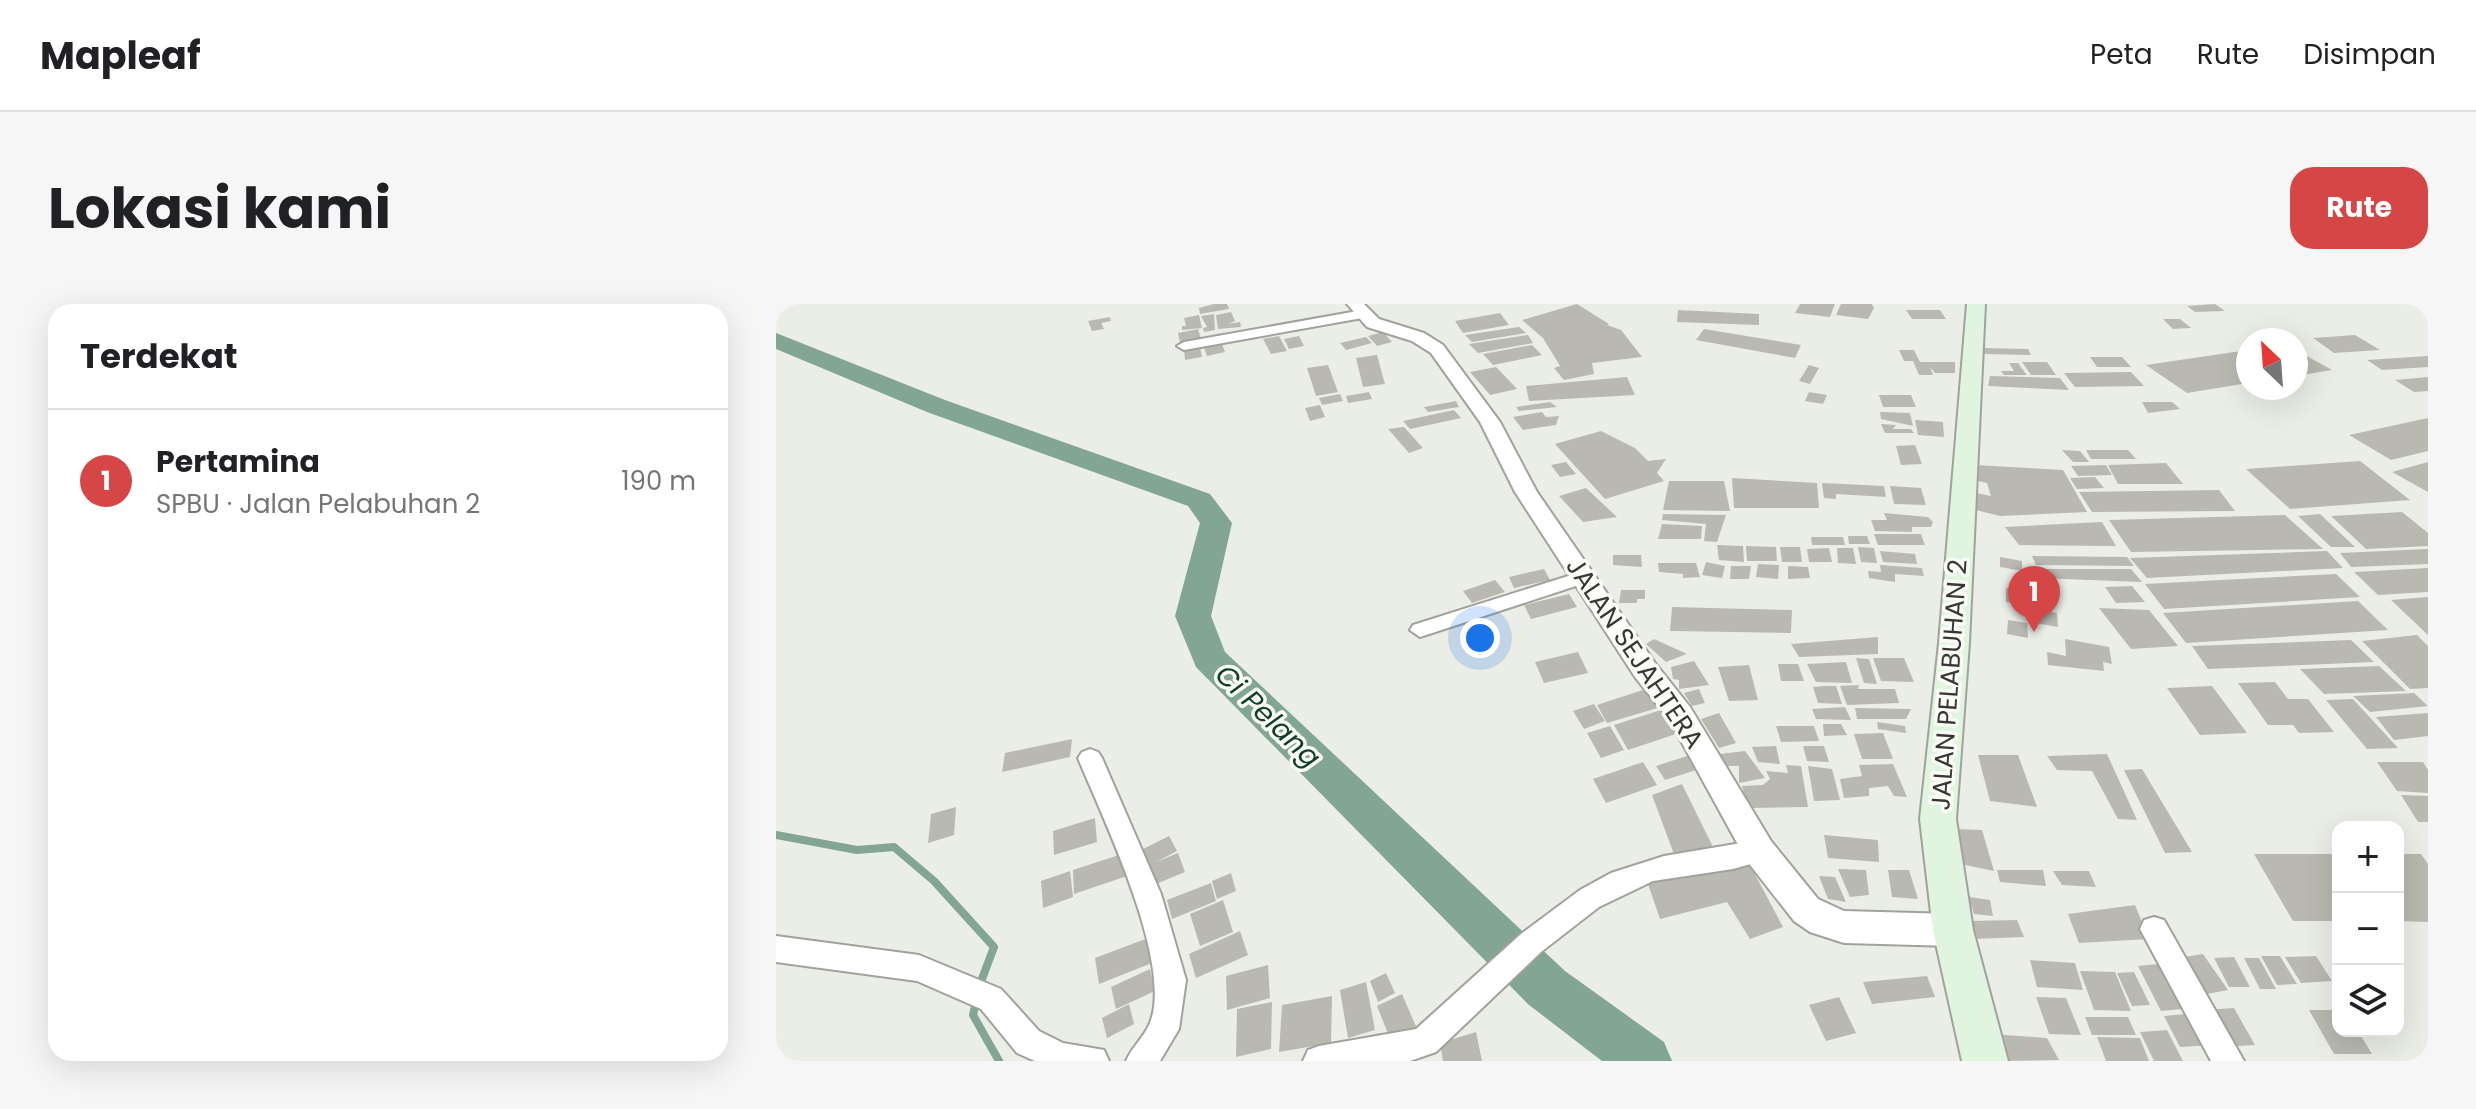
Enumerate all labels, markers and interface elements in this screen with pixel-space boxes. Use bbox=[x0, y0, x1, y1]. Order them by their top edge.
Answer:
text: Mapleaf bbox=[40, 29, 201, 82]
text: Peta bbox=[2090, 35, 2153, 74]
text: Rute bbox=[2197, 35, 2259, 74]
text: Disimpan bbox=[2303, 35, 2436, 74]
button: Rute bbox=[2290, 167, 2428, 249]
text: Lokasi kami bbox=[48, 169, 391, 248]
north arrow bbox=[2236, 328, 2308, 400]
text: Terdekat bbox=[80, 332, 238, 380]
text: Pertamina bbox=[156, 440, 320, 483]
text: 1 bbox=[101, 463, 111, 499]
text: 190 m bbox=[621, 463, 696, 499]
text: SPBU · Jalan Pelabuhan 2 bbox=[156, 486, 480, 522]
street label: JALAN SEJAHTERA bbox=[1557, 550, 1713, 756]
street label: JALAN PELABUHAN 2 bbox=[1922, 558, 1976, 812]
pin: 1 bbox=[2008, 566, 2060, 632]
your location bbox=[1460, 618, 1500, 658]
water label: Ci Pelang bbox=[1207, 656, 1329, 776]
map controls bbox=[2332, 821, 2404, 1037]
button: + bbox=[2332, 821, 2404, 893]
button: − bbox=[2332, 893, 2404, 965]
button: layers bbox=[2332, 965, 2404, 1037]

